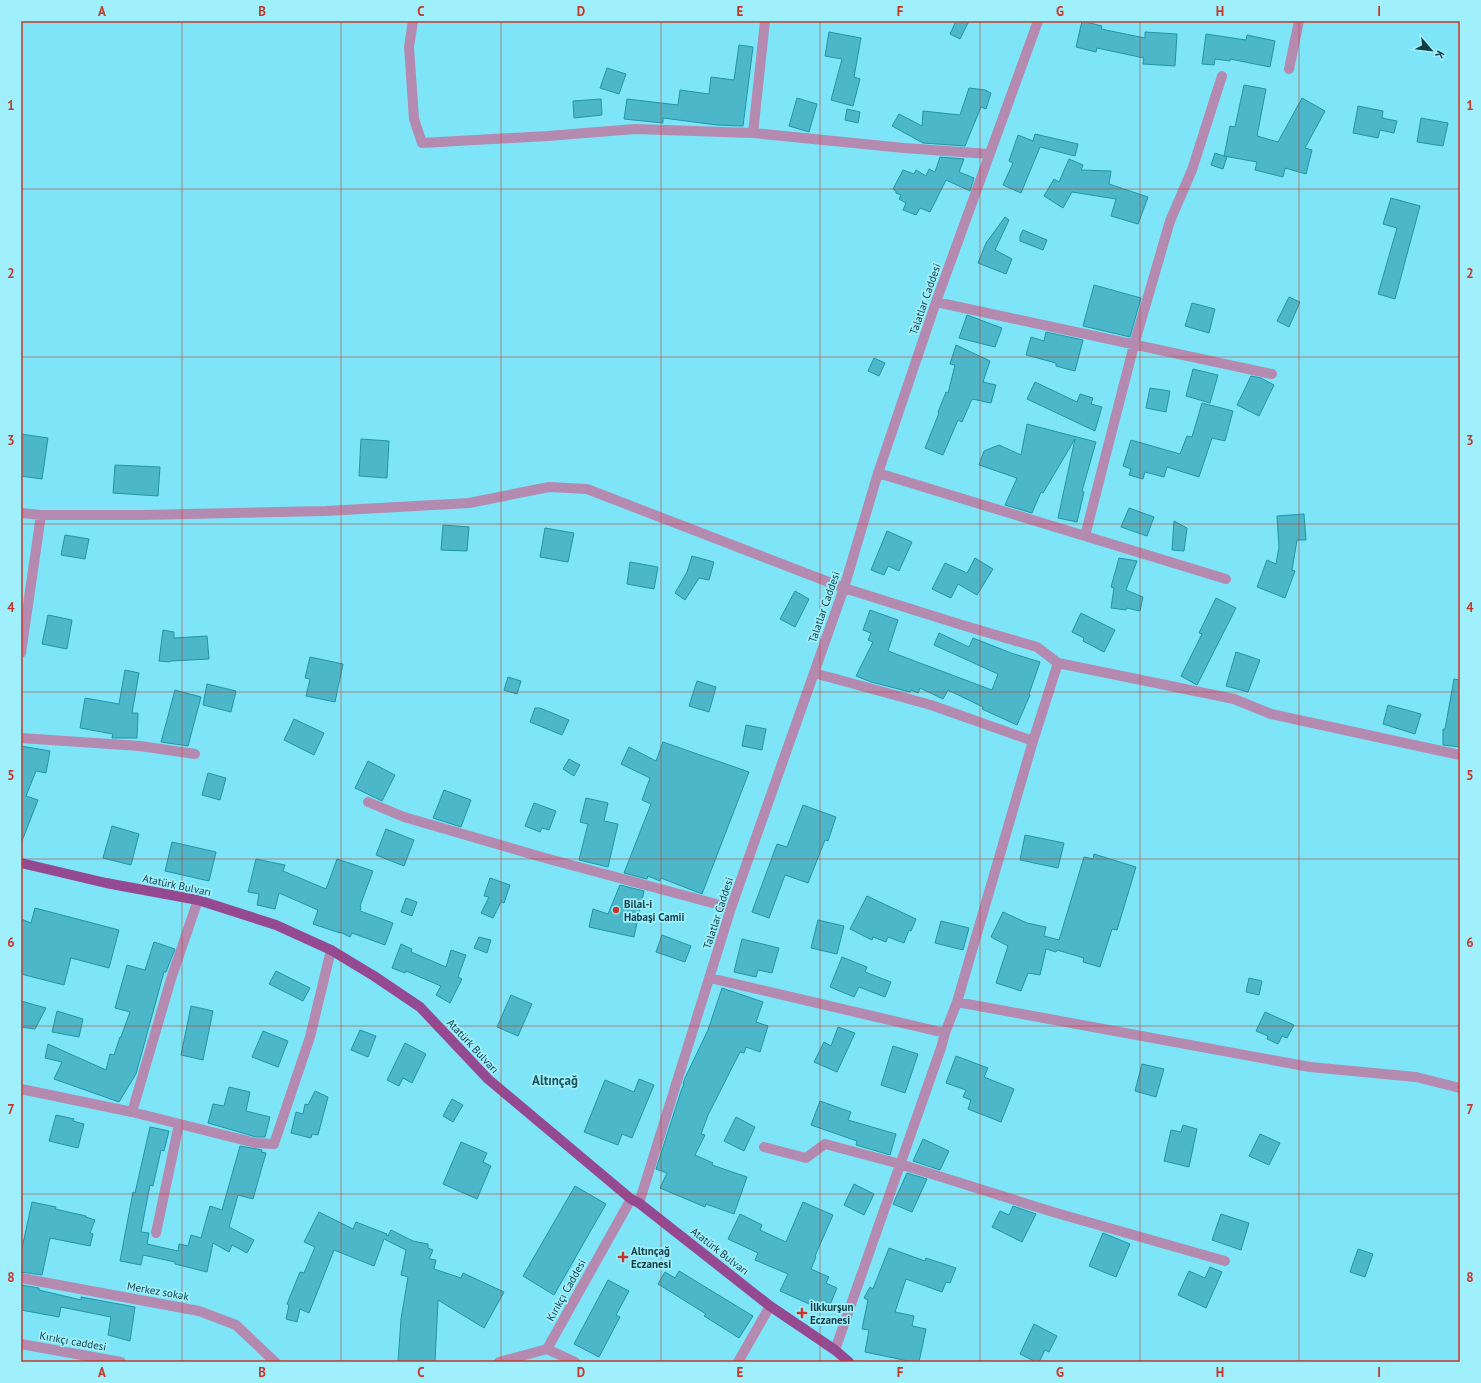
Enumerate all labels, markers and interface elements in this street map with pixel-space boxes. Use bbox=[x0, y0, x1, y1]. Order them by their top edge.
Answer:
text: A bbox=[98, 3, 106, 20]
text: B bbox=[258, 3, 266, 20]
text: C bbox=[417, 3, 425, 20]
text: D bbox=[577, 3, 585, 20]
text: E bbox=[737, 3, 744, 20]
text: F bbox=[897, 3, 904, 20]
text: G bbox=[1056, 3, 1064, 20]
text: H bbox=[1216, 3, 1224, 20]
text: I bbox=[1377, 3, 1381, 20]
north arrow bbox=[1411, 30, 1451, 70]
text: K bbox=[1432, 48, 1448, 61]
text: 1 bbox=[7, 97, 15, 114]
text: 1 bbox=[1466, 97, 1474, 114]
street label: Talatlar Caddesi bbox=[906, 261, 944, 337]
text: 2 bbox=[7, 265, 15, 282]
text: 2 bbox=[1466, 265, 1474, 282]
text: 3 bbox=[7, 432, 15, 449]
text: 3 bbox=[1466, 432, 1474, 449]
street label: Talatlar Caddesi bbox=[805, 569, 843, 645]
text: 4 bbox=[7, 599, 15, 616]
text: 4 bbox=[1466, 599, 1474, 616]
text: 5 bbox=[7, 767, 15, 784]
text: 5 bbox=[1466, 767, 1474, 784]
street label: Atatürk Bulvarı bbox=[141, 871, 213, 899]
street label: Talatlar Caddesi bbox=[700, 875, 736, 951]
place label: Bilal-i Habaşi Camii bbox=[624, 897, 685, 924]
marker: Bilal-i Habaşi Camii bbox=[611, 905, 621, 915]
text: 6 bbox=[7, 934, 15, 951]
text: 6 bbox=[1466, 934, 1474, 951]
street label: Atatürk Bulvarı bbox=[444, 1016, 502, 1076]
district label: Altınçağ bbox=[532, 1072, 578, 1089]
text: 7 bbox=[7, 1101, 15, 1118]
text: 7 bbox=[1466, 1101, 1474, 1118]
street label: Atatürk Bulvarı bbox=[688, 1224, 752, 1278]
place label: Altınçağ Eczanesi bbox=[631, 1244, 671, 1271]
marker: Altınçağ Eczanesi bbox=[618, 1252, 628, 1262]
street label: Kırıkçı Caddesi bbox=[543, 1256, 589, 1324]
text: 8 bbox=[7, 1269, 15, 1286]
text: 8 bbox=[1466, 1269, 1474, 1286]
street label: Merkez sokak bbox=[126, 1279, 191, 1303]
place label: İlkkurşun Eczanesi bbox=[810, 1300, 854, 1327]
marker: İlkkurşun Eczanesi bbox=[797, 1308, 807, 1318]
street label: Kırıkçı caddesi bbox=[38, 1328, 108, 1354]
text: A bbox=[98, 1364, 106, 1381]
text: B bbox=[258, 1364, 266, 1381]
text: C bbox=[417, 1364, 425, 1381]
text: D bbox=[577, 1364, 585, 1381]
text: E bbox=[737, 1364, 744, 1381]
text: F bbox=[897, 1364, 904, 1381]
text: G bbox=[1056, 1364, 1064, 1381]
text: H bbox=[1216, 1364, 1224, 1381]
text: I bbox=[1377, 1364, 1381, 1381]

